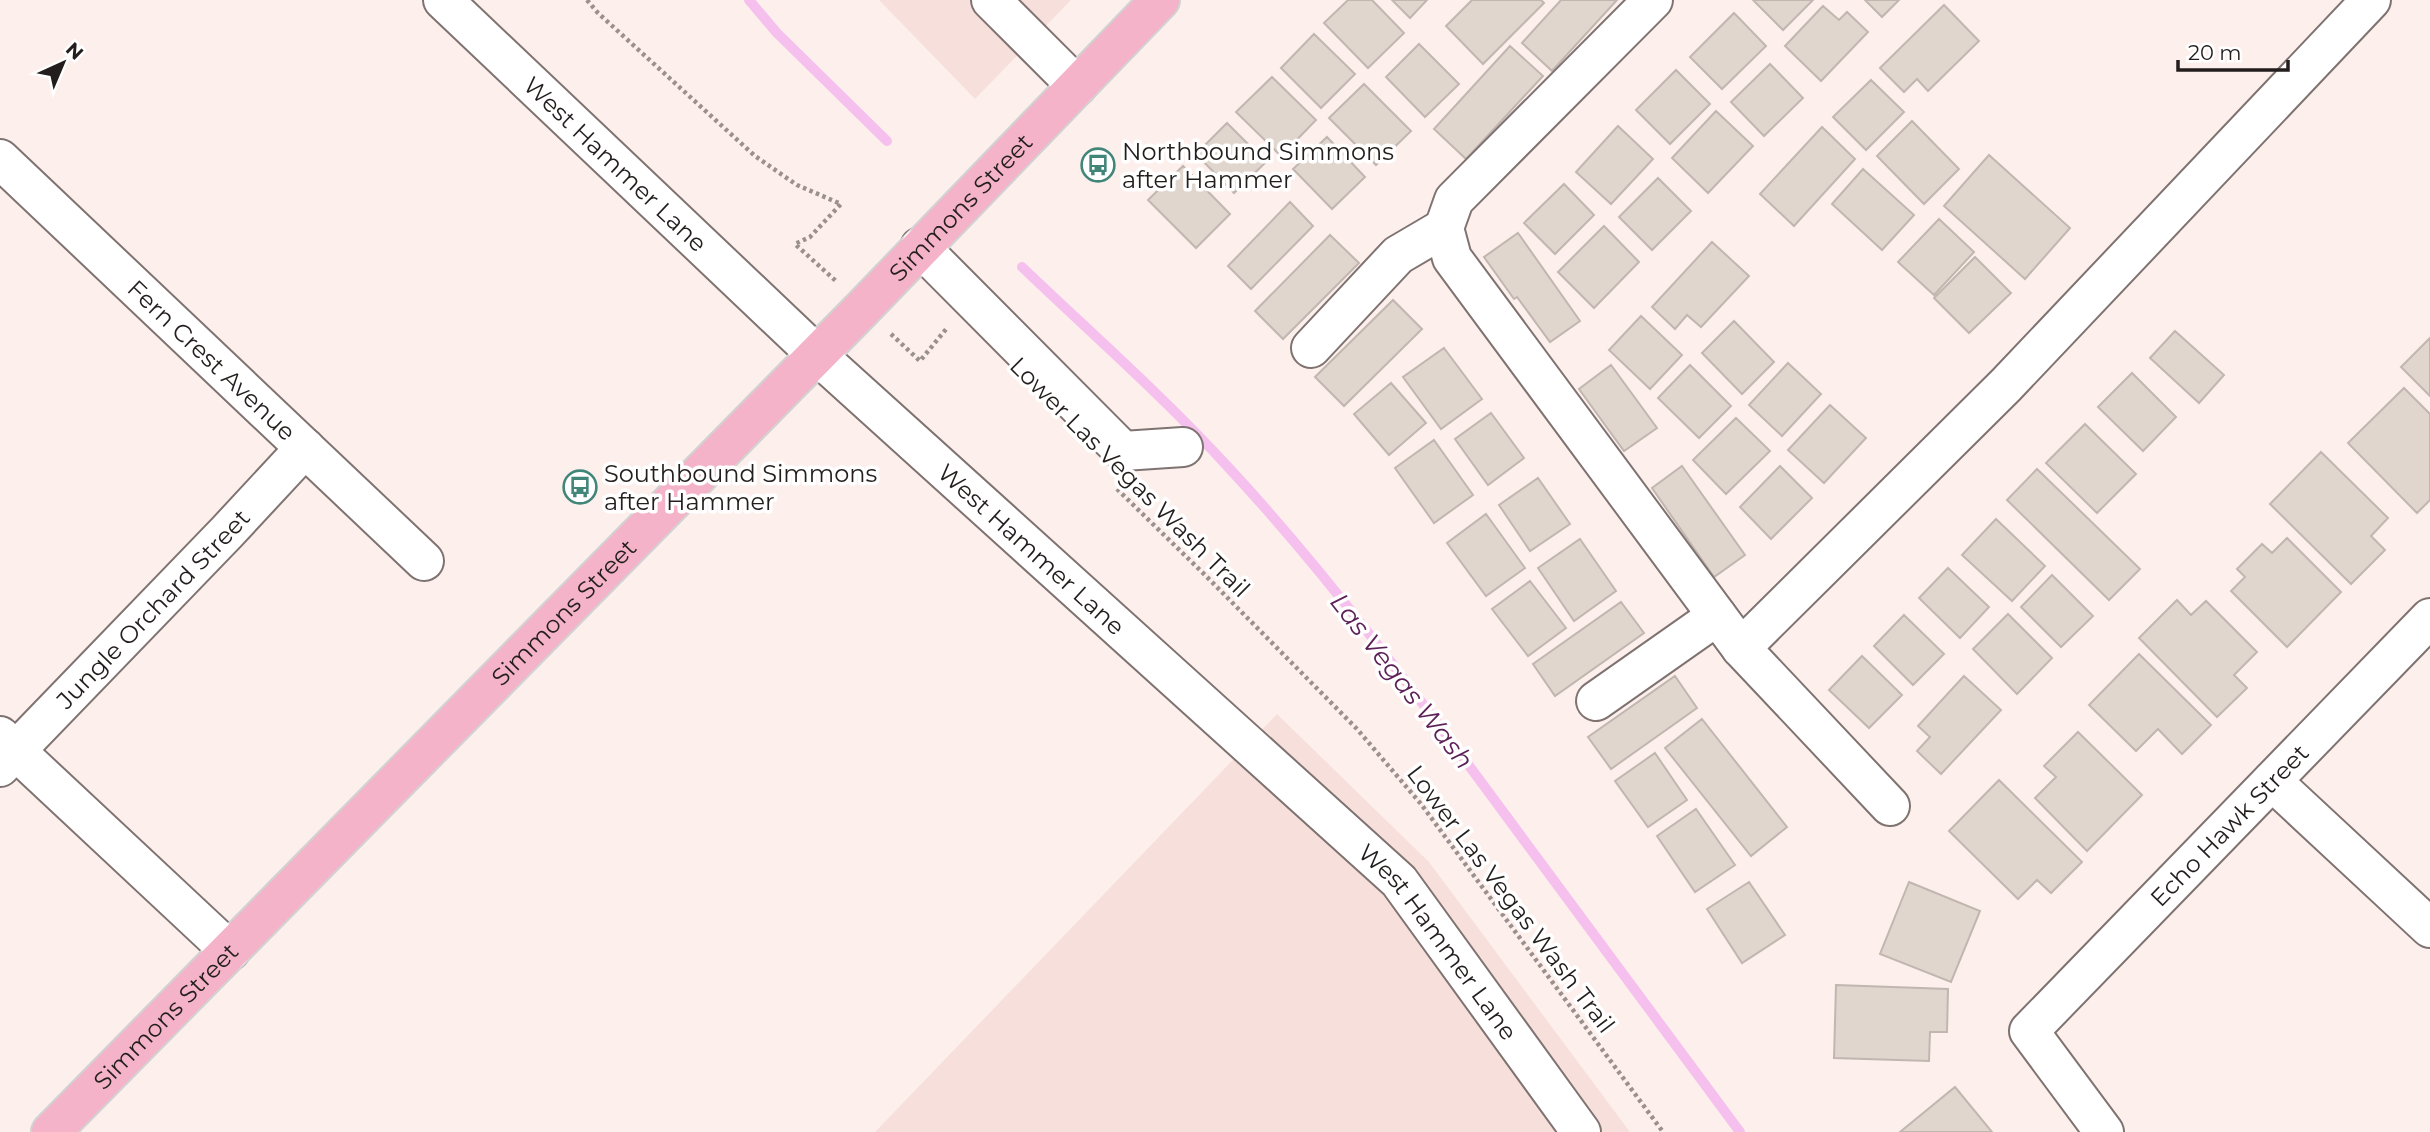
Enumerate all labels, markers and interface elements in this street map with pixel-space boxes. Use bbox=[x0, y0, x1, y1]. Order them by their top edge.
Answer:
north arrow bbox=[28, 28, 98, 98]
scale bar bbox=[2178, 28, 2288, 72]
text: N bbox=[61, 38, 88, 65]
text: 20 m bbox=[2188, 40, 2242, 65]
street label: West Hammer Lane bbox=[518, 70, 713, 258]
street label: Simmons Street bbox=[882, 127, 1038, 287]
place label: Northbound Simmons after Hammer bbox=[1122, 137, 1394, 194]
bus stop icon: Northbound Simmons after Hammer bbox=[1079, 146, 1117, 184]
street label: Fern Crest Avenue bbox=[122, 274, 302, 446]
street label: Lower Las Vegas Wash Trail bbox=[1004, 351, 1256, 603]
street label: West Hammer Lane bbox=[932, 457, 1131, 641]
place label: Southbound Simmons after Hammer bbox=[604, 459, 877, 516]
bus stop icon: Southbound Simmons after Hammer bbox=[561, 468, 599, 506]
street label: Jungle Orchard Street bbox=[49, 503, 256, 715]
street label: Simmons Street bbox=[485, 533, 642, 691]
water label: Las Vegas Wash bbox=[1323, 587, 1481, 775]
street label: Echo Hawk Street bbox=[2144, 738, 2314, 912]
street label: Lower Las Vegas Wash Trail bbox=[1401, 759, 1621, 1039]
street label: West Hammer Lane bbox=[1353, 837, 1524, 1046]
street label: Simmons Street bbox=[87, 936, 244, 1095]

